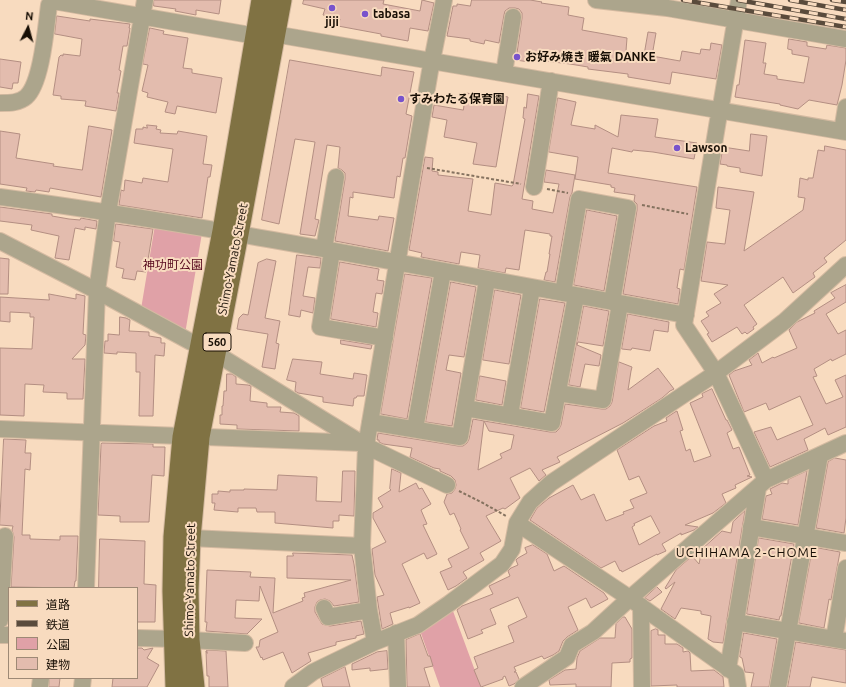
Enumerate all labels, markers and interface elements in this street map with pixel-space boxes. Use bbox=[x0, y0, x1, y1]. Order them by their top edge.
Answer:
marker: jiji bbox=[327, 3, 337, 13]
place label: tabasa bbox=[373, 7, 410, 21]
north arrow bbox=[8, 8, 48, 48]
marker: tabasa bbox=[360, 9, 370, 19]
text: N bbox=[25, 10, 34, 22]
place label: jiji bbox=[325, 15, 339, 29]
place label: お好み焼き 暖氣 DANKE bbox=[525, 50, 656, 64]
marker: お好み焼き 暖氣 DANKE bbox=[512, 52, 522, 62]
place label: すみわたる保育園 bbox=[409, 92, 505, 106]
marker: すみわたる保育園 bbox=[396, 94, 406, 104]
place label: Lawson bbox=[685, 141, 727, 155]
marker: Lawson bbox=[672, 143, 682, 153]
street label: Shimo-Yamato Street bbox=[215, 202, 251, 316]
park label: 神功町公園 bbox=[143, 258, 203, 272]
road number: 560 bbox=[203, 333, 231, 351]
street label: Shimo-Yamato Street bbox=[182, 523, 198, 637]
district label: UCHIHAMA 2-CHOME bbox=[676, 545, 818, 561]
legend bbox=[8, 587, 138, 679]
text: 道路 bbox=[46, 598, 70, 611]
text: 鉄道 bbox=[46, 618, 70, 631]
text: 公園 bbox=[46, 638, 70, 651]
text: 建物 bbox=[46, 658, 70, 671]

